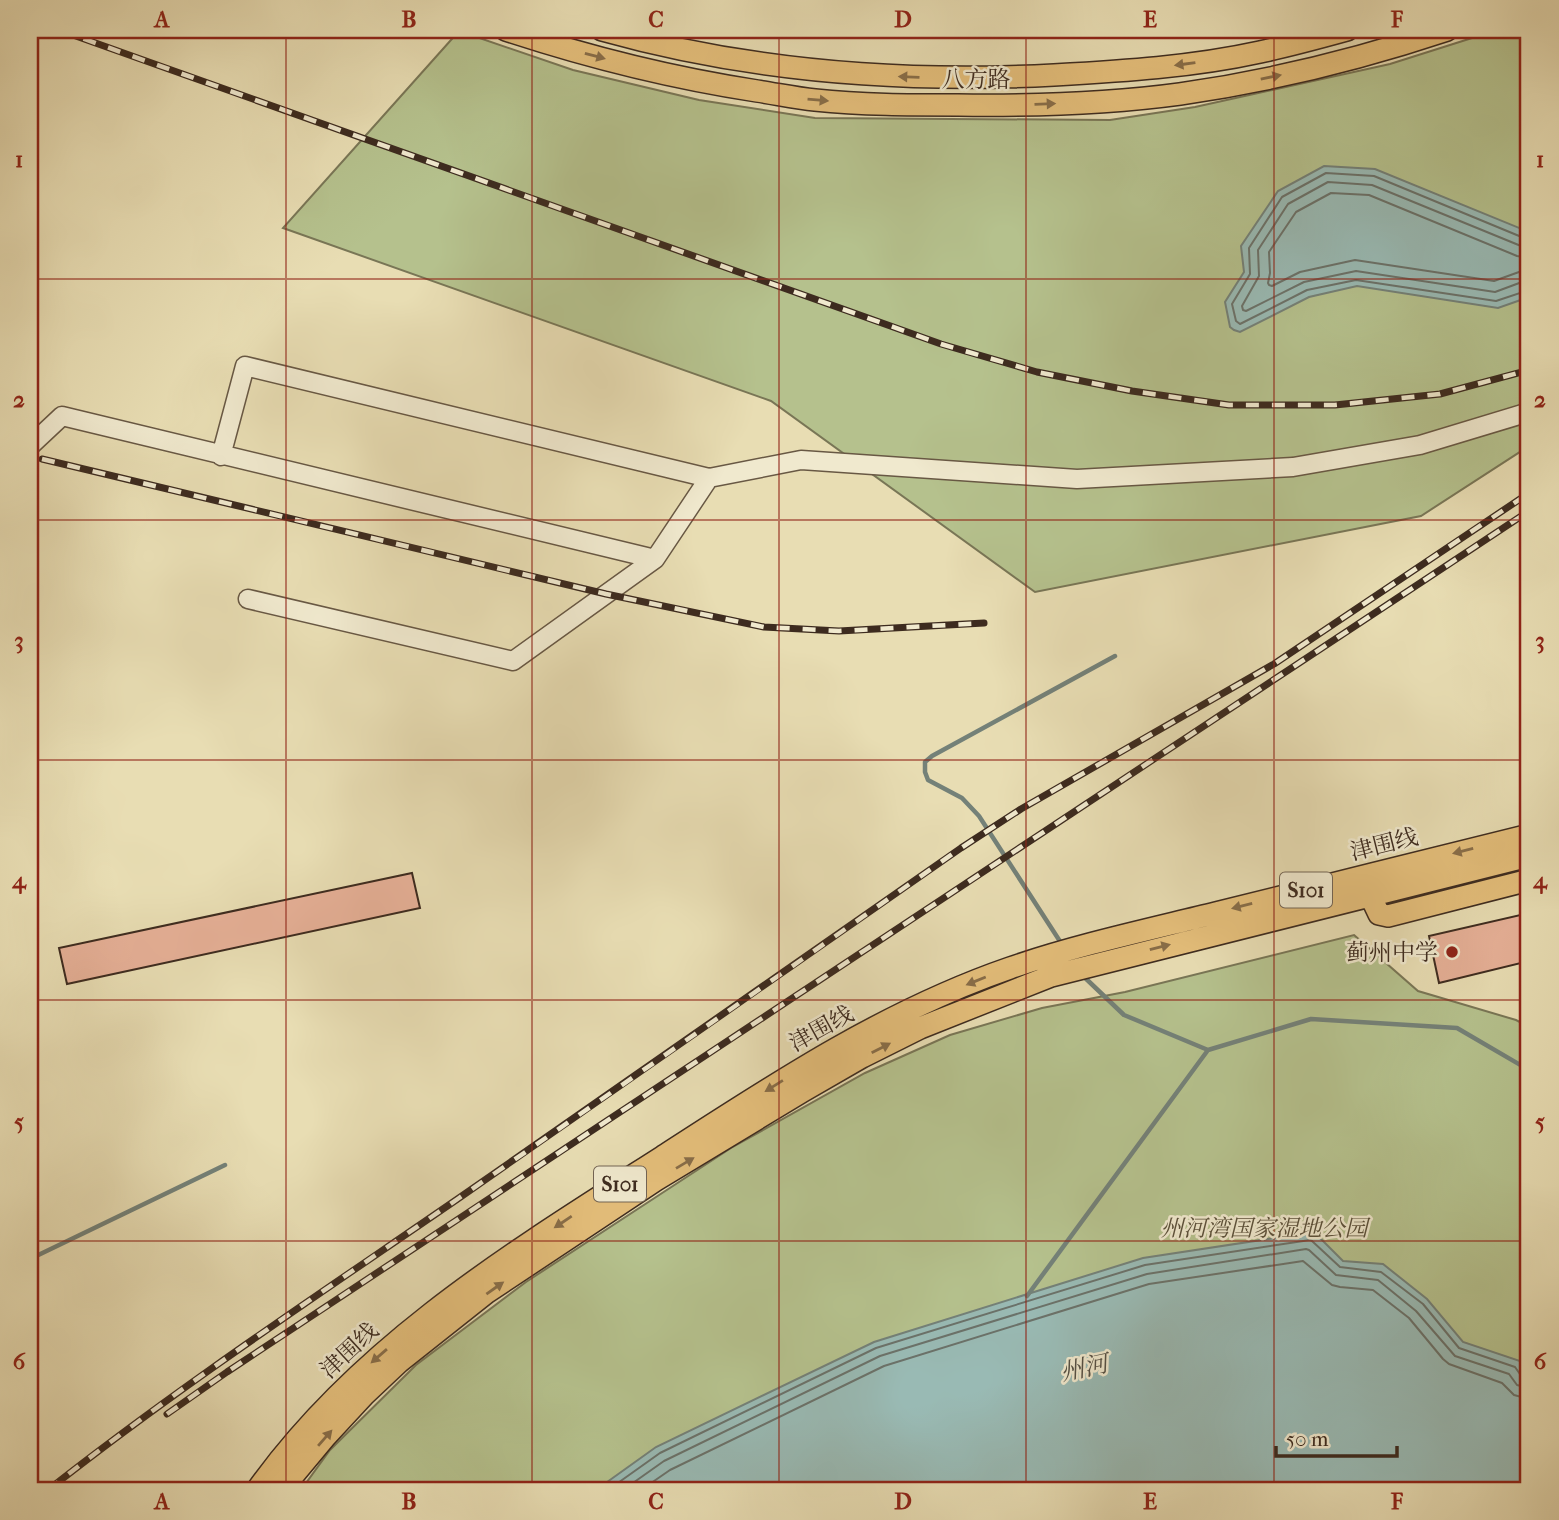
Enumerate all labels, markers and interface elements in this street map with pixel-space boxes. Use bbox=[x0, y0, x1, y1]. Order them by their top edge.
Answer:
text: A bbox=[153, 6, 171, 33]
text: B bbox=[402, 6, 417, 33]
text: C bbox=[648, 6, 664, 33]
text: D bbox=[894, 6, 912, 33]
text: E bbox=[1143, 6, 1157, 33]
text: F bbox=[1390, 6, 1404, 33]
one-way arrow bbox=[584, 51, 606, 62]
one-way arrow bbox=[1174, 59, 1196, 70]
street label: 八方路 bbox=[942, 66, 1011, 93]
one-way arrow bbox=[898, 71, 920, 82]
one-way arrow bbox=[1260, 71, 1282, 82]
one-way arrow bbox=[807, 95, 829, 106]
one-way arrow bbox=[1034, 99, 1056, 110]
text: 1 bbox=[15, 146, 23, 173]
text: 1 bbox=[1536, 146, 1544, 173]
text: 2 bbox=[13, 386, 25, 413]
text: 2 bbox=[1534, 386, 1546, 413]
text: 3 bbox=[14, 627, 24, 654]
text: 3 bbox=[1535, 627, 1545, 654]
street label: 津围线 bbox=[1347, 823, 1421, 866]
one-way arrow bbox=[1452, 846, 1474, 857]
text: 4 bbox=[11, 867, 27, 894]
text: 4 bbox=[1532, 867, 1548, 894]
road number: S101 bbox=[1280, 872, 1332, 908]
one-way arrow bbox=[1231, 901, 1253, 912]
place label: 蓟州中学 bbox=[1346, 939, 1438, 966]
one-way arrow bbox=[1149, 941, 1171, 952]
marker: 蓟州中学 bbox=[1444, 944, 1460, 960]
one-way arrow bbox=[966, 976, 987, 987]
street label: 津围线 bbox=[785, 1000, 858, 1057]
one-way arrow bbox=[871, 1042, 891, 1053]
one-way arrow bbox=[765, 1079, 784, 1092]
text: 5 bbox=[14, 1108, 24, 1135]
text: 5 bbox=[1535, 1108, 1545, 1135]
one-way arrow bbox=[675, 1156, 694, 1169]
road number: S101 bbox=[594, 1166, 646, 1202]
one-way arrow bbox=[553, 1215, 572, 1228]
park label: 州河湾国家湿地公园 bbox=[1161, 1215, 1372, 1242]
one-way arrow bbox=[486, 1281, 504, 1295]
street label: 津围线 bbox=[315, 1317, 384, 1384]
text: 6 bbox=[13, 1348, 26, 1375]
one-way arrow bbox=[371, 1348, 388, 1363]
water label: 州河 bbox=[1058, 1348, 1114, 1387]
text: 6 bbox=[1534, 1348, 1547, 1375]
scale bar bbox=[1276, 1415, 1396, 1459]
text: 50 m bbox=[1286, 1427, 1329, 1451]
one-way arrow bbox=[316, 1429, 332, 1446]
text: A bbox=[153, 1488, 171, 1515]
text: B bbox=[402, 1488, 417, 1515]
text: C bbox=[648, 1488, 664, 1515]
text: D bbox=[894, 1488, 912, 1515]
text: E bbox=[1143, 1488, 1157, 1515]
text: F bbox=[1390, 1488, 1404, 1515]

